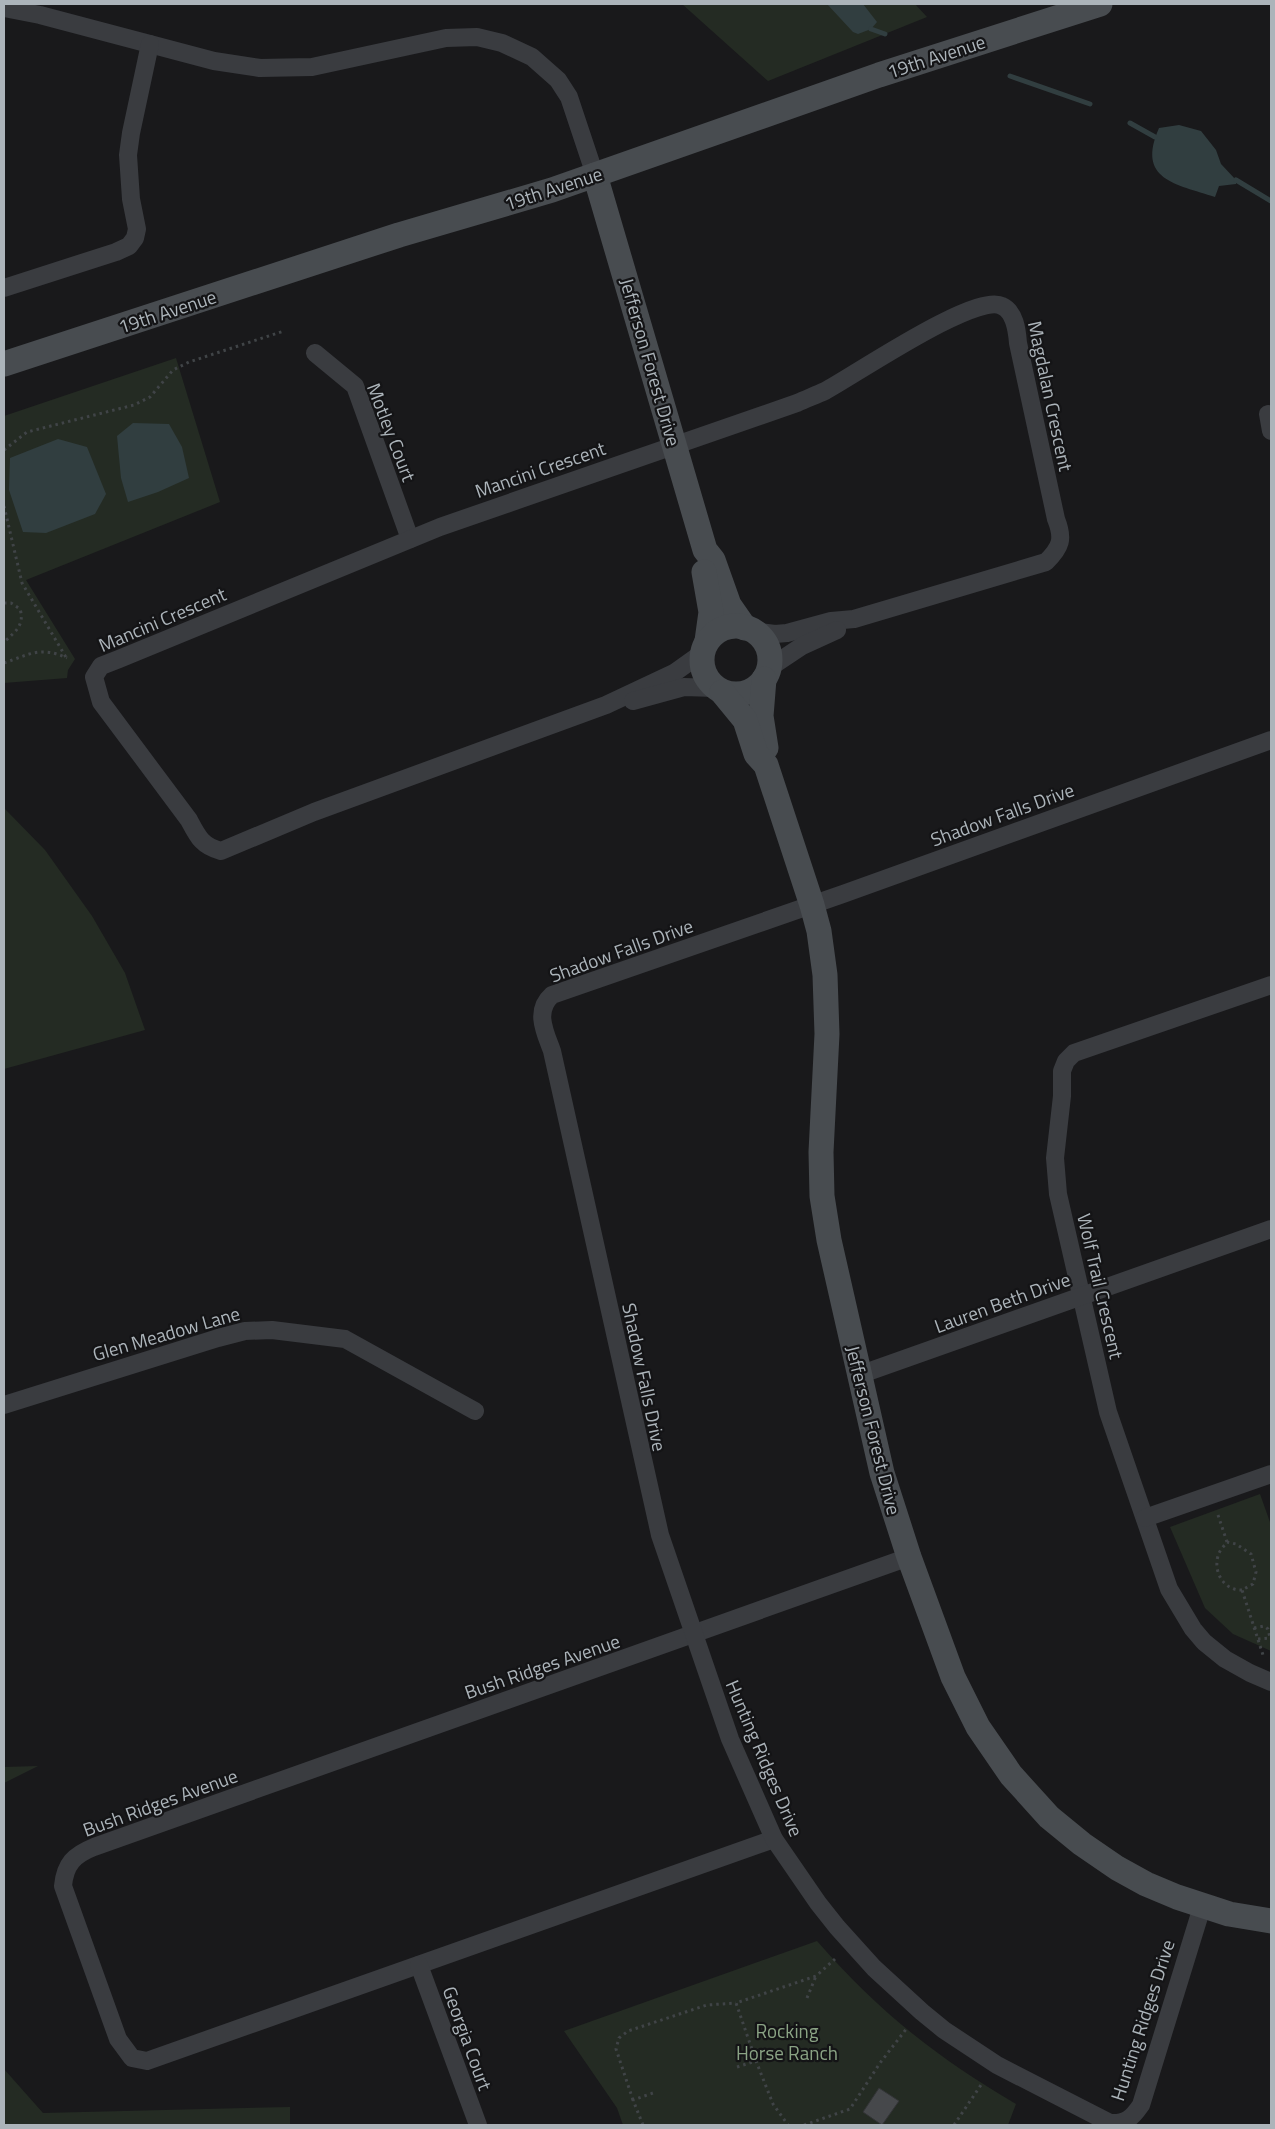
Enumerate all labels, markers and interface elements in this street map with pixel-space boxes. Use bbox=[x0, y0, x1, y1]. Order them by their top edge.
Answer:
street label: 19th Avenue bbox=[883, 26, 989, 86]
street label: 19th Avenue bbox=[500, 158, 606, 218]
street label: Jefferson Forest Drive bbox=[613, 275, 689, 449]
street label: 19th Avenue bbox=[114, 281, 220, 341]
street label: Magdalan Crescent bbox=[1021, 318, 1081, 474]
street label: Motley Court bbox=[360, 379, 424, 486]
street label: Mancini Crescent bbox=[471, 433, 609, 505]
street label: Mancini Crescent bbox=[94, 579, 231, 659]
street label: Shadow Falls Drive bbox=[926, 775, 1078, 853]
street label: Shadow Falls Drive bbox=[545, 911, 697, 989]
street label: Wolf Trail Crescent bbox=[1070, 1211, 1132, 1362]
street label: Lauren Beth Drive bbox=[930, 1264, 1074, 1340]
street label: Glen Meadow Lane bbox=[89, 1298, 243, 1368]
street label: Shadow Falls Drive bbox=[615, 1300, 675, 1454]
street label: Jefferson Forest Drive bbox=[839, 1342, 909, 1518]
street label: Bush Ridges Avenue bbox=[460, 1626, 624, 1706]
street label: Hunting Ridges Drive bbox=[719, 1675, 811, 1841]
street label: Bush Ridges Avenue bbox=[79, 1761, 241, 1843]
street label: Hunting Ridges Drive bbox=[1102, 1936, 1182, 2104]
street label: Georgia Court bbox=[436, 1982, 500, 2094]
park label: Rocking Horse Ranch bbox=[736, 2016, 838, 2067]

